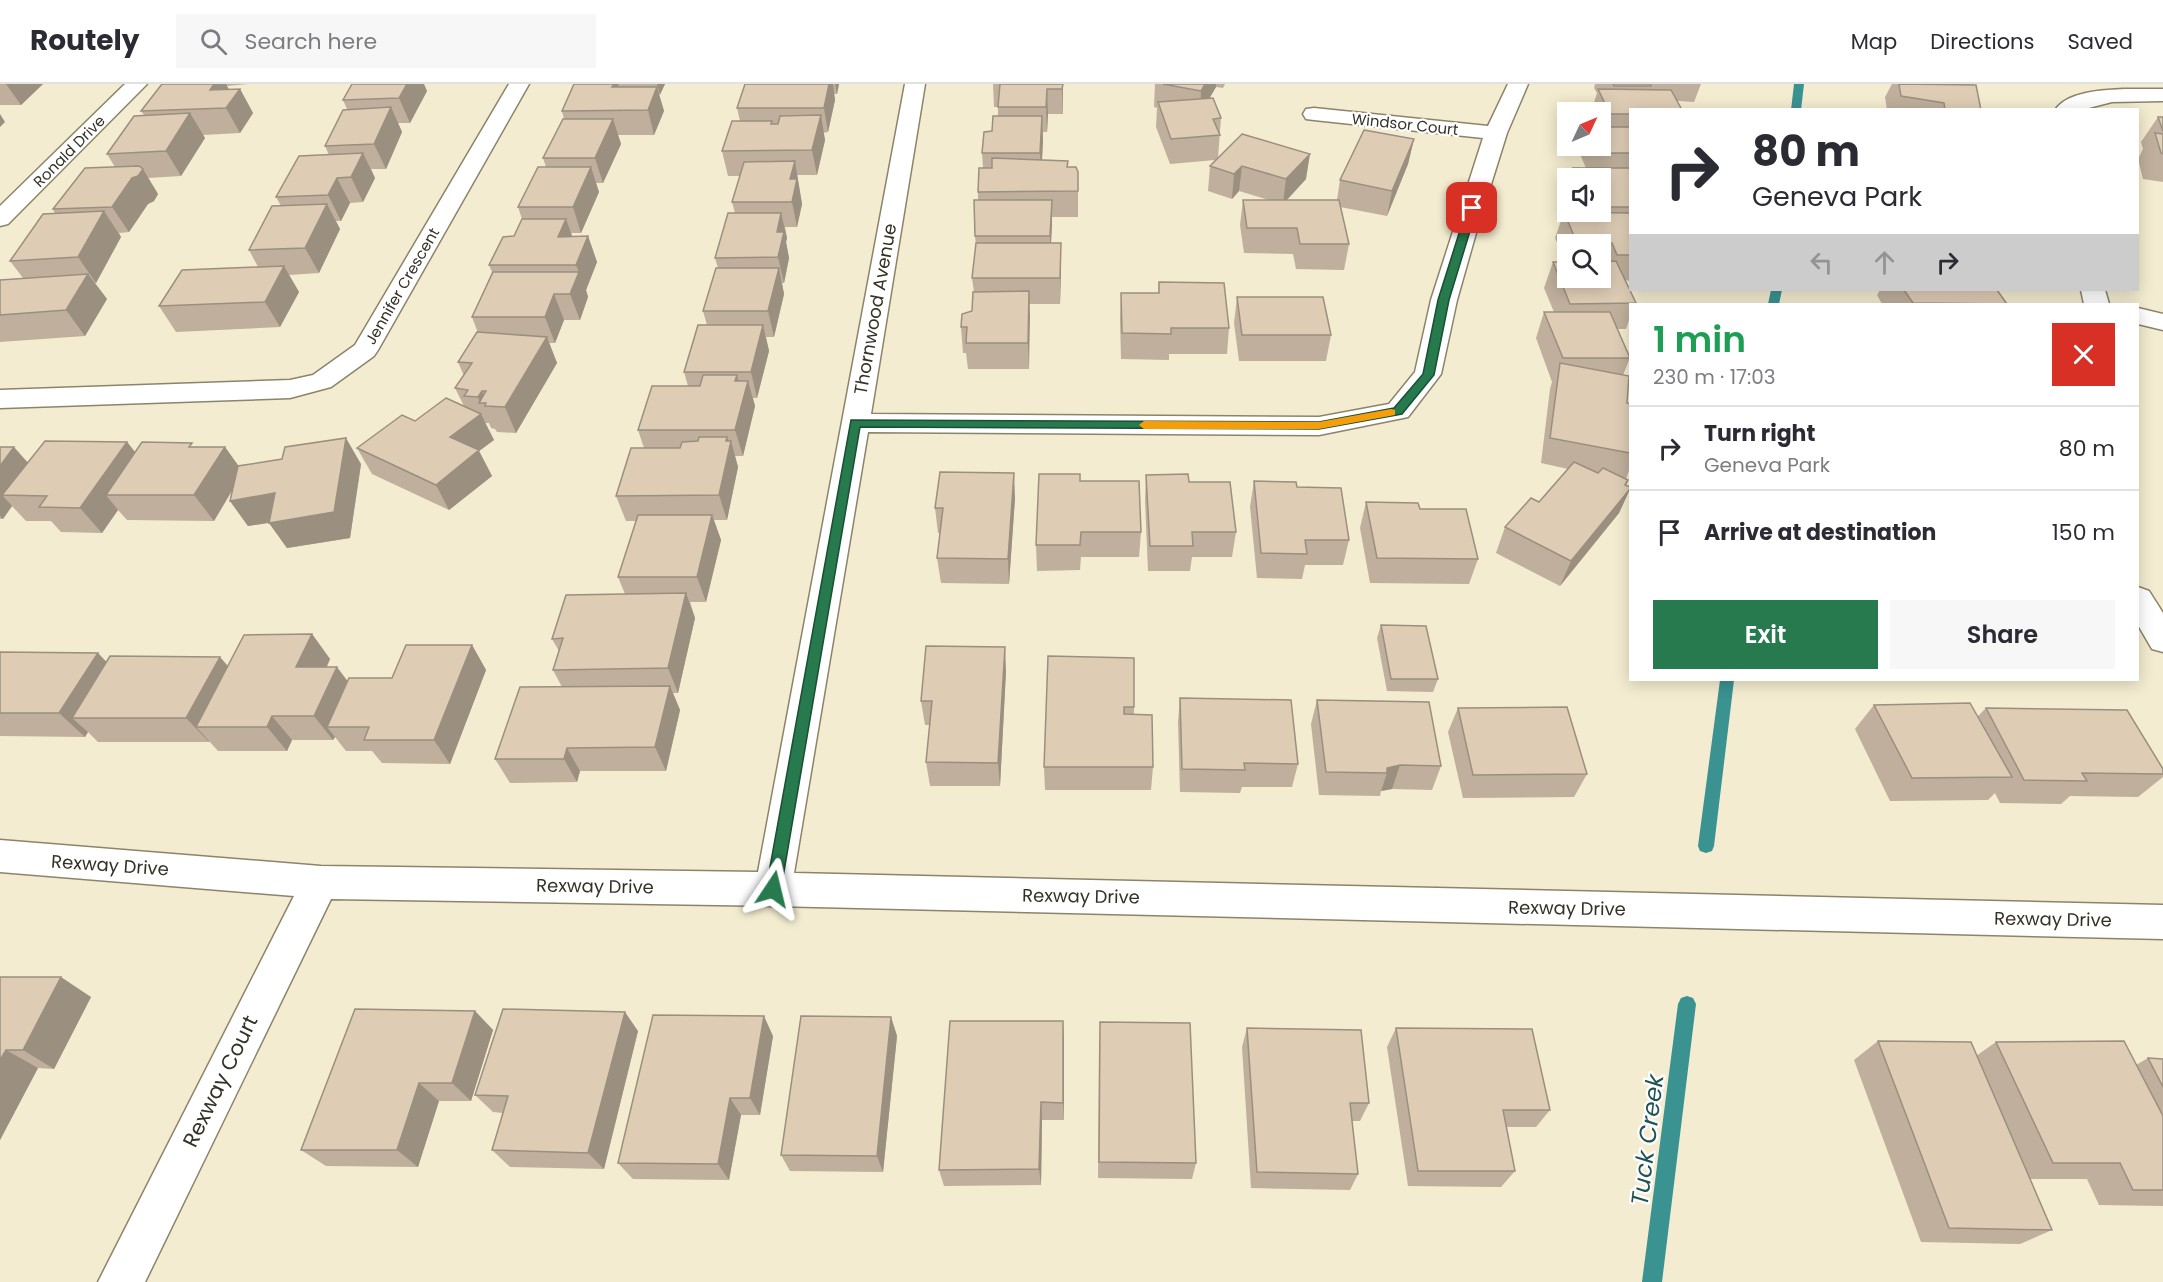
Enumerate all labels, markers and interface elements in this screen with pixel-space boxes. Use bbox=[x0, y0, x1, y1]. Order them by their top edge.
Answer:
search box bbox=[176, 14, 596, 68]
text: Routely bbox=[30, 21, 140, 60]
icon: search bbox=[197, 25, 230, 58]
text: Search here bbox=[245, 26, 377, 57]
text: Map bbox=[1851, 27, 1897, 56]
text: Directions bbox=[1930, 27, 2034, 56]
text: Saved bbox=[2067, 27, 2133, 56]
north arrow bbox=[1557, 102, 1611, 156]
map controls bbox=[1557, 102, 1611, 288]
street label: Windsor Court bbox=[1351, 108, 1459, 140]
street label: Ronald Drive bbox=[28, 110, 110, 192]
text: 80 m bbox=[1752, 122, 1860, 181]
icon: right bbox=[1653, 132, 1731, 210]
button: sound bbox=[1557, 168, 1611, 222]
text: Geneva Park bbox=[1752, 178, 1922, 215]
pin bbox=[1446, 182, 1497, 233]
icon: arrive bbox=[1455, 191, 1488, 224]
street label: Thornwood Avenue bbox=[848, 221, 902, 397]
street label: Jennifer Crescent bbox=[360, 224, 444, 348]
button: search bbox=[1557, 234, 1611, 288]
icon: left bbox=[1805, 246, 1838, 279]
icon: ahead bbox=[1868, 246, 1901, 279]
icon: right bbox=[1931, 246, 1964, 279]
text: 1 min bbox=[1653, 314, 1746, 365]
button: close bbox=[2052, 323, 2115, 386]
text: 230 m · 17:03 bbox=[1653, 363, 1776, 391]
text: Turn right bbox=[1704, 418, 1815, 449]
icon: right bbox=[1653, 432, 1686, 465]
text: 80 m bbox=[2059, 433, 2115, 464]
text: Geneva Park bbox=[1704, 451, 1830, 479]
icon: arrive bbox=[1653, 516, 1686, 549]
text: Arrive at destination bbox=[1704, 517, 1936, 548]
text: 150 m bbox=[2052, 517, 2115, 548]
button: Exit bbox=[1653, 600, 1878, 669]
button: Share bbox=[1890, 600, 2115, 669]
street label: Rexway Drive bbox=[50, 848, 170, 882]
position arrow bbox=[741, 857, 805, 921]
street label: Rexway Drive bbox=[536, 872, 654, 900]
street label: Rexway Drive bbox=[1022, 882, 1140, 910]
street label: Rexway Drive bbox=[1508, 894, 1626, 922]
street label: Rexway Drive bbox=[1994, 905, 2112, 933]
street label: Rexway Court bbox=[176, 1010, 264, 1152]
water label: Tuck Creek bbox=[1623, 1071, 1672, 1208]

